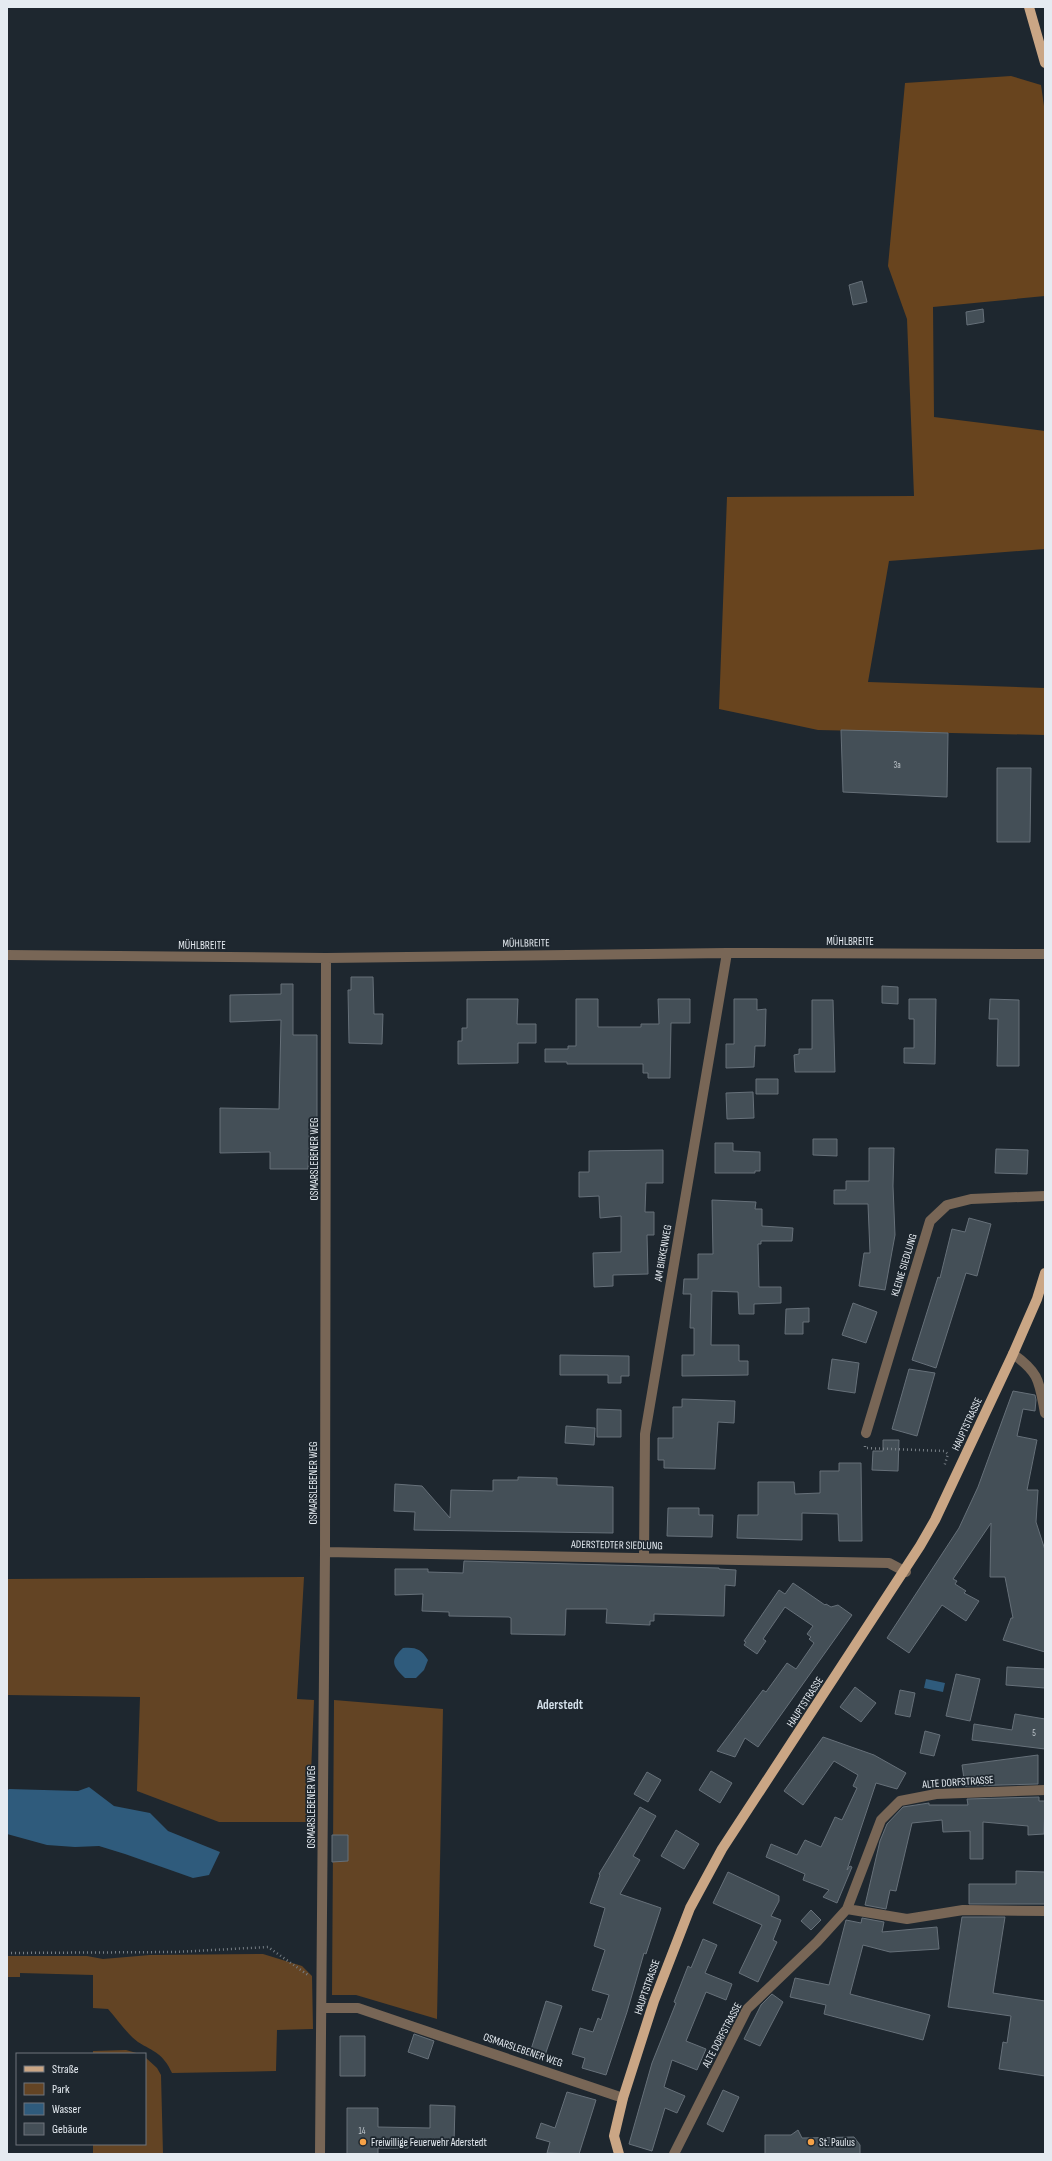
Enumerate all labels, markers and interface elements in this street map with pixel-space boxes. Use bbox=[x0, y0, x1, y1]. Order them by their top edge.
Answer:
house number: 3a bbox=[893, 760, 901, 771]
street label: MÜHLBREITE bbox=[826, 935, 874, 948]
street label: MÜHLBREITE bbox=[502, 936, 550, 950]
street label: MÜHLBREITE bbox=[178, 939, 226, 952]
street label: OSMARSLEBENER WEG bbox=[308, 1117, 321, 1201]
street label: AM BIRKENWEG bbox=[651, 1224, 674, 1283]
street label: KLEINE SIEDLUNG bbox=[888, 1232, 920, 1298]
street label: HAUPTSTRASSE bbox=[949, 1395, 985, 1453]
street label: OSMARSLEBENER WEG bbox=[307, 1441, 320, 1525]
street label: ADERSTEDTER SIEDLUNG bbox=[570, 1538, 663, 1552]
street label: HAUPTSTRASSE bbox=[784, 1674, 826, 1730]
district label: Aderstedt bbox=[536, 1697, 584, 1713]
house number: 5 bbox=[1032, 1728, 1036, 1739]
street label: OSMARSLEBENER WEG bbox=[305, 1765, 318, 1849]
street label: ALTE DORFSTRASSE bbox=[921, 1773, 994, 1791]
street label: HAUPTSTRASSE bbox=[632, 1958, 662, 2016]
street label: ALTE DORFSTRASSE bbox=[699, 2000, 745, 2070]
street label: OSMARSLEBENER WEG bbox=[482, 2030, 564, 2070]
legend bbox=[16, 2053, 146, 2145]
text: Straße bbox=[52, 2062, 79, 2077]
text: Park bbox=[52, 2082, 70, 2097]
text: Wasser bbox=[52, 2102, 81, 2117]
text: Gebäude bbox=[52, 2122, 87, 2137]
house number: 14 bbox=[359, 2126, 366, 2137]
place label: Freiwillige Feuerwehr Aderstedt bbox=[371, 2136, 487, 2149]
place label: St. Paulus bbox=[819, 2136, 855, 2149]
marker: Freiwillige Feuerwehr Aderstedt bbox=[358, 2137, 368, 2147]
marker: St. Paulus bbox=[806, 2137, 816, 2147]

